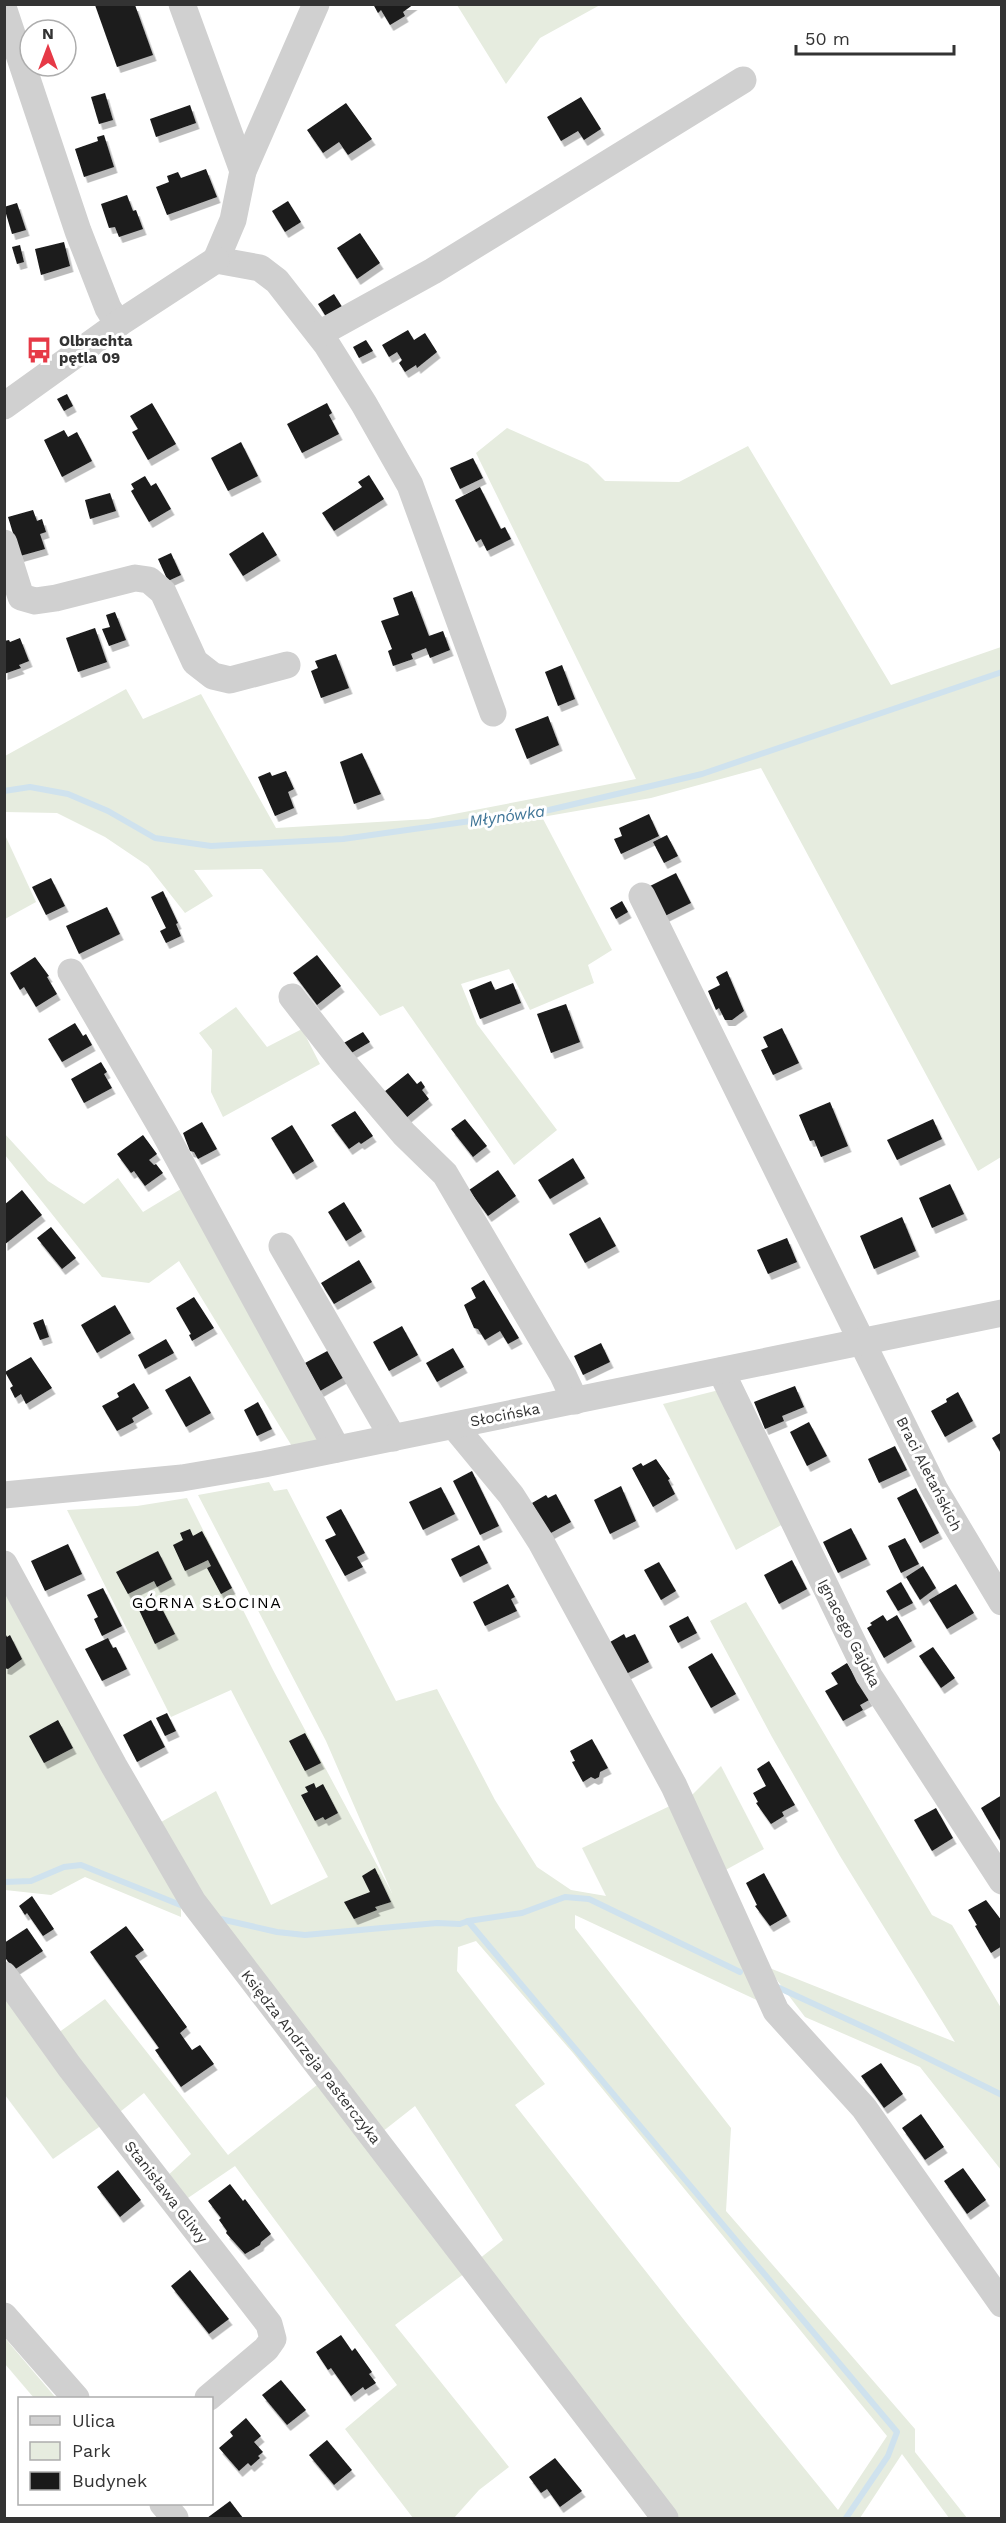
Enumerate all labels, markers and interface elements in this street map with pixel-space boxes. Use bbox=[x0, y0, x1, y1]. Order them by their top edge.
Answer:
north arrow bbox=[18, 18, 78, 78]
scale bar bbox=[796, 18, 954, 56]
text: N bbox=[42, 24, 54, 43]
text: 50 m bbox=[805, 28, 850, 49]
place label: Olbrachta pętla 09 bbox=[59, 332, 133, 367]
bus stop icon: Olbrachta pętla 09 bbox=[24, 335, 54, 365]
water label: Młynówka bbox=[468, 801, 546, 831]
street label: Słocińska bbox=[469, 1399, 542, 1431]
street label: Braci Aletańskich bbox=[892, 1414, 966, 1534]
street label: Ignacego Gajdka bbox=[814, 1576, 884, 1690]
district label: GÓRNA SŁOCINA bbox=[132, 1593, 282, 1612]
street label: Księdza Andrzeja Pasterczyka bbox=[237, 1966, 385, 2148]
street label: Stanisława Gliwy bbox=[120, 2137, 212, 2247]
legend bbox=[18, 2397, 213, 2505]
text: Ulica bbox=[72, 2410, 115, 2431]
text: Park bbox=[72, 2440, 111, 2461]
text: Budynek bbox=[72, 2470, 147, 2491]

